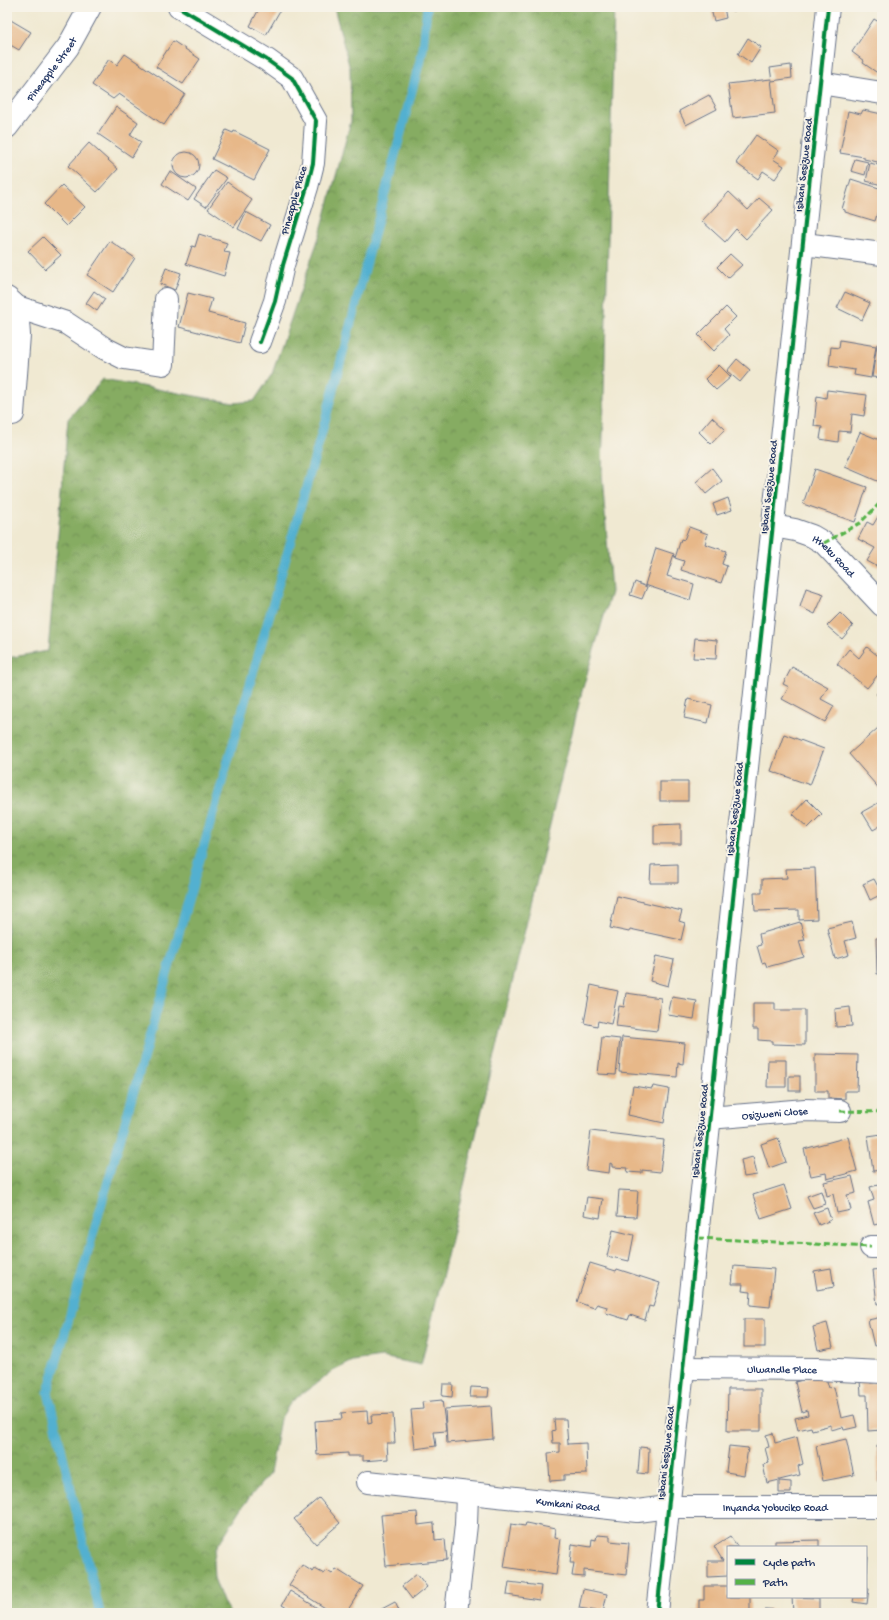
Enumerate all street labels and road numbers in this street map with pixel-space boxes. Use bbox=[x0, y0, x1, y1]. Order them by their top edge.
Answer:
street label: Pineapple Street bbox=[24, 34, 81, 105]
street label: Isibani Sesizwe Road bbox=[794, 116, 816, 213]
street label: Pineapple Place bbox=[279, 164, 311, 237]
street label: Isibani Sesizwe Road bbox=[759, 438, 781, 535]
street label: Itheku Road bbox=[810, 533, 858, 581]
street label: Isibani Sesizwe Road bbox=[725, 760, 747, 857]
street label: Isibani Sesizwe Road bbox=[690, 1082, 712, 1179]
street label: Osizweni Close bbox=[741, 1106, 809, 1123]
street label: Ulwandle Place bbox=[747, 1364, 817, 1377]
street label: Isibani Sesizwe Road bbox=[656, 1404, 678, 1501]
street label: Kumkani Road bbox=[535, 1496, 602, 1515]
street label: Inyanda Yobuciko Road bbox=[723, 1503, 829, 1515]

